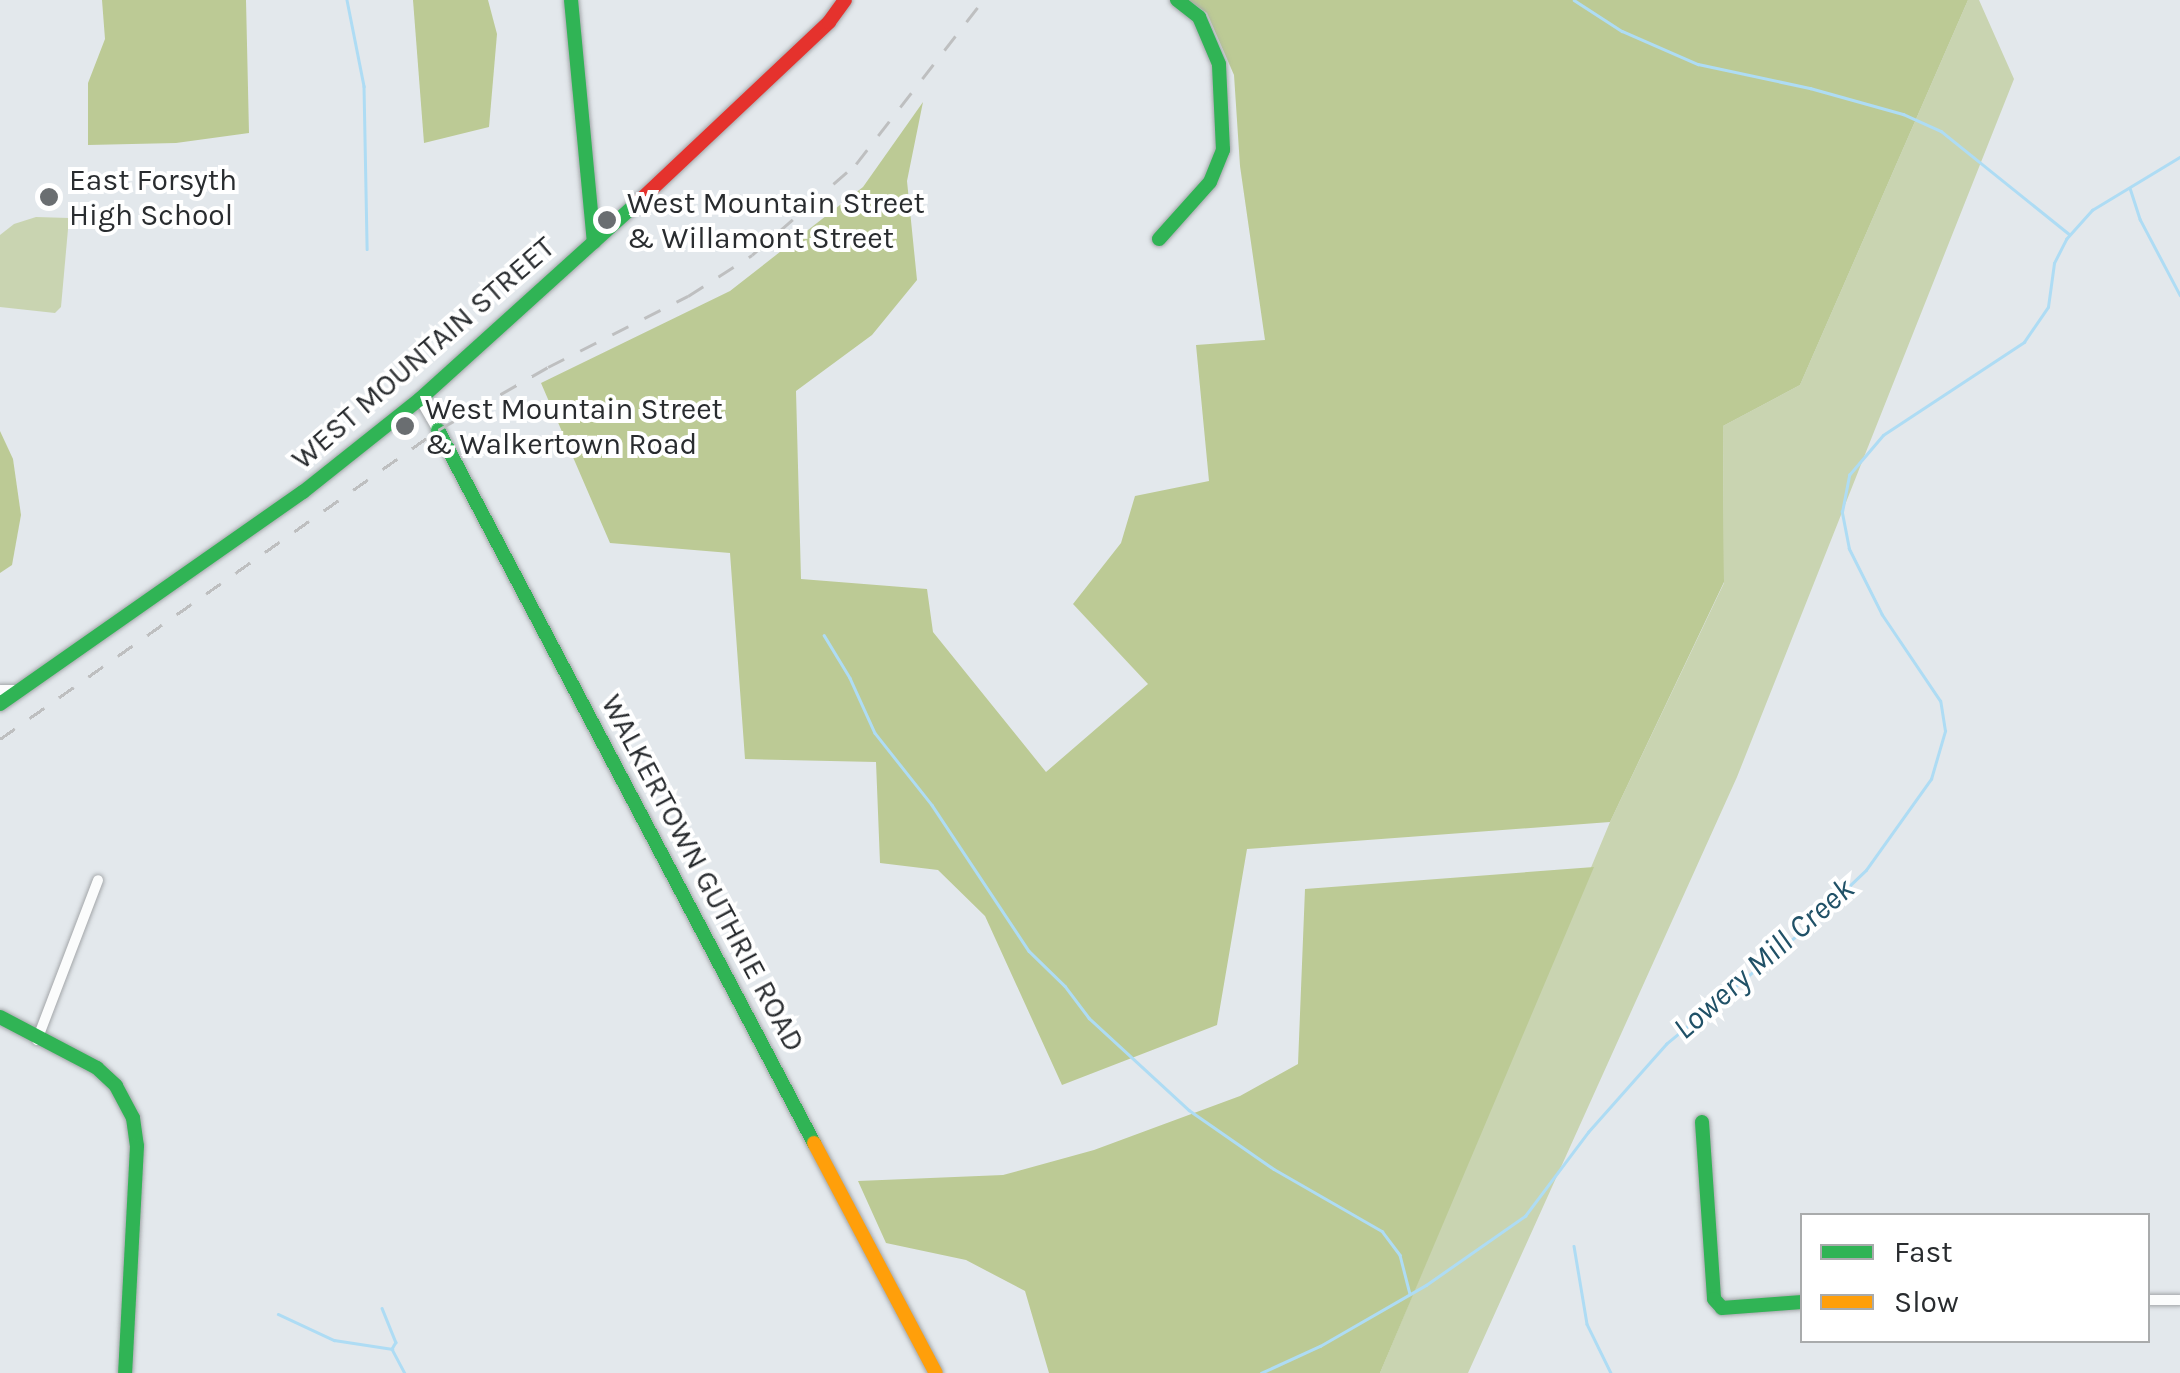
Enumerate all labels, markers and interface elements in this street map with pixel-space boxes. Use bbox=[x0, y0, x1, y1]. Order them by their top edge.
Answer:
place label: East Forsyth High School bbox=[69, 162, 237, 232]
place label: West Mountain Street & Willamont Street bbox=[627, 185, 925, 256]
marker: East Forsyth High School bbox=[38, 186, 60, 208]
marker: West Mountain Street & Willamont Street bbox=[596, 209, 618, 231]
street label: WEST MOUNTAIN STREET bbox=[284, 229, 562, 477]
place label: West Mountain Street & Walkertown Road bbox=[425, 391, 723, 462]
marker: West Mountain Street & Walkertown Road bbox=[394, 415, 416, 437]
street label: WALKERTOWN GUTHRIE ROAD bbox=[593, 688, 813, 1058]
water label: Lowery Mill Creek bbox=[1666, 870, 1862, 1048]
legend bbox=[1800, 1213, 2150, 1343]
text: Fast bbox=[1894, 1234, 1953, 1270]
text: Slow bbox=[1894, 1284, 1959, 1320]

